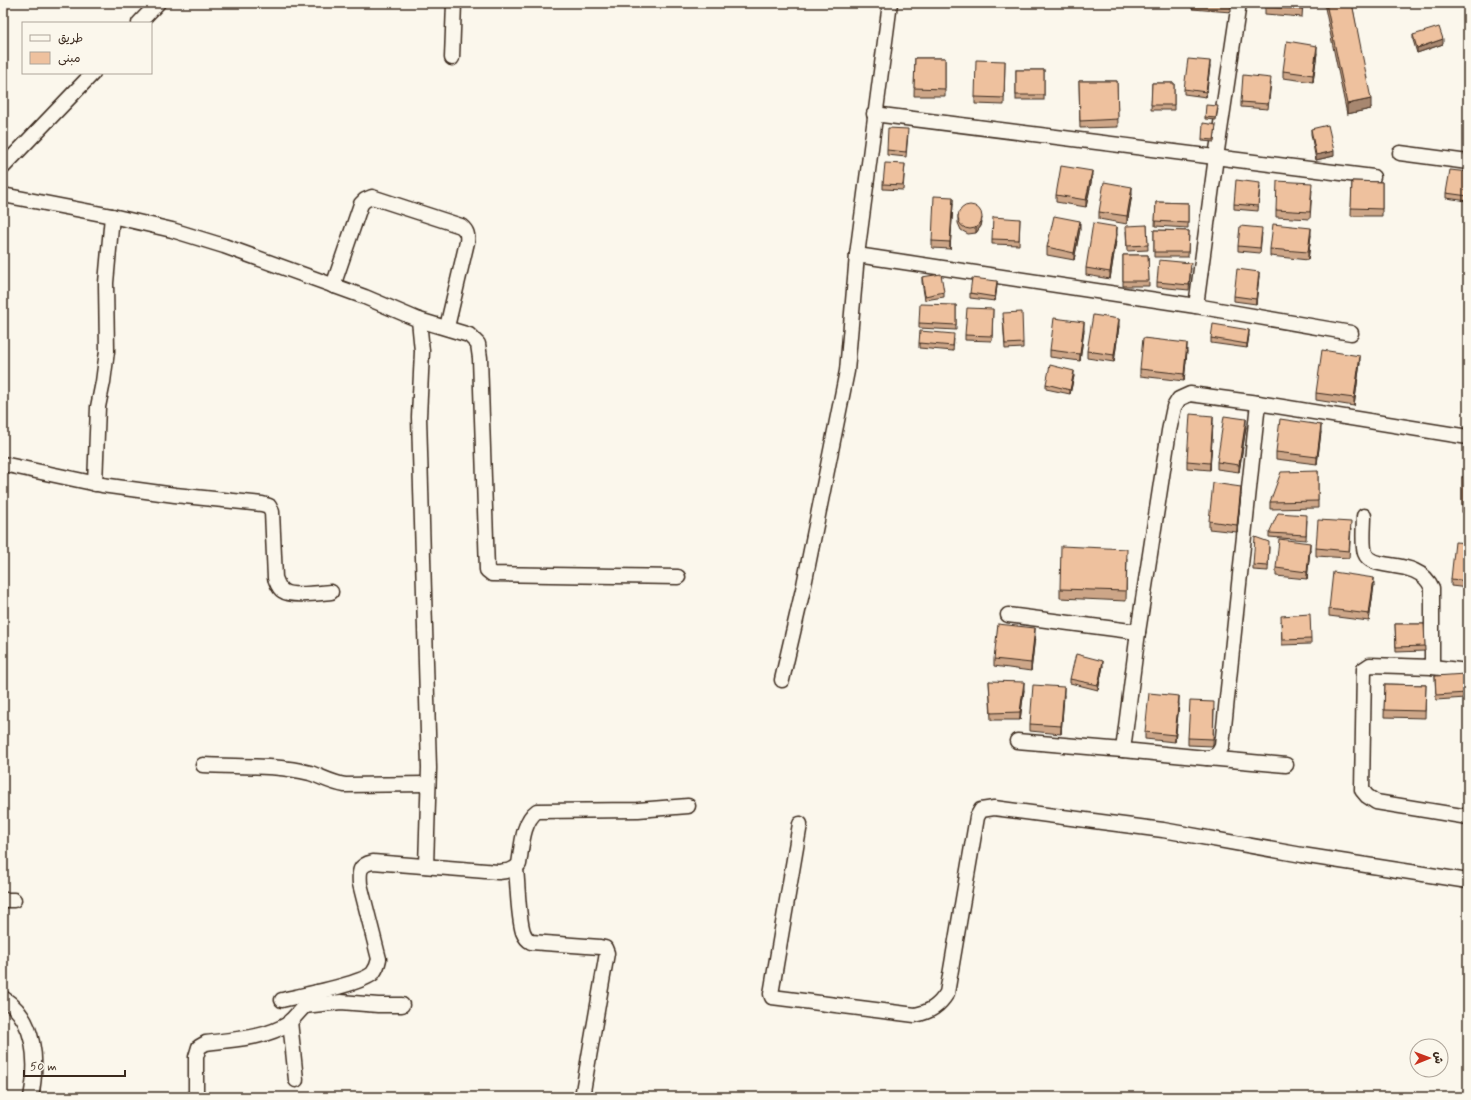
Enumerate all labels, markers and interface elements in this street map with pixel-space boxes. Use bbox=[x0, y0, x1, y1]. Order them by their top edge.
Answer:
legend bbox=[22, 22, 152, 74]
text: طريق bbox=[58, 31, 83, 47]
text: مبنى bbox=[58, 51, 81, 67]
north arrow bbox=[1409, 1038, 1449, 1078]
scale bar bbox=[24, 1052, 125, 1078]
text: ش bbox=[1431, 1052, 1445, 1064]
text: 50 m bbox=[30, 1059, 57, 1075]

